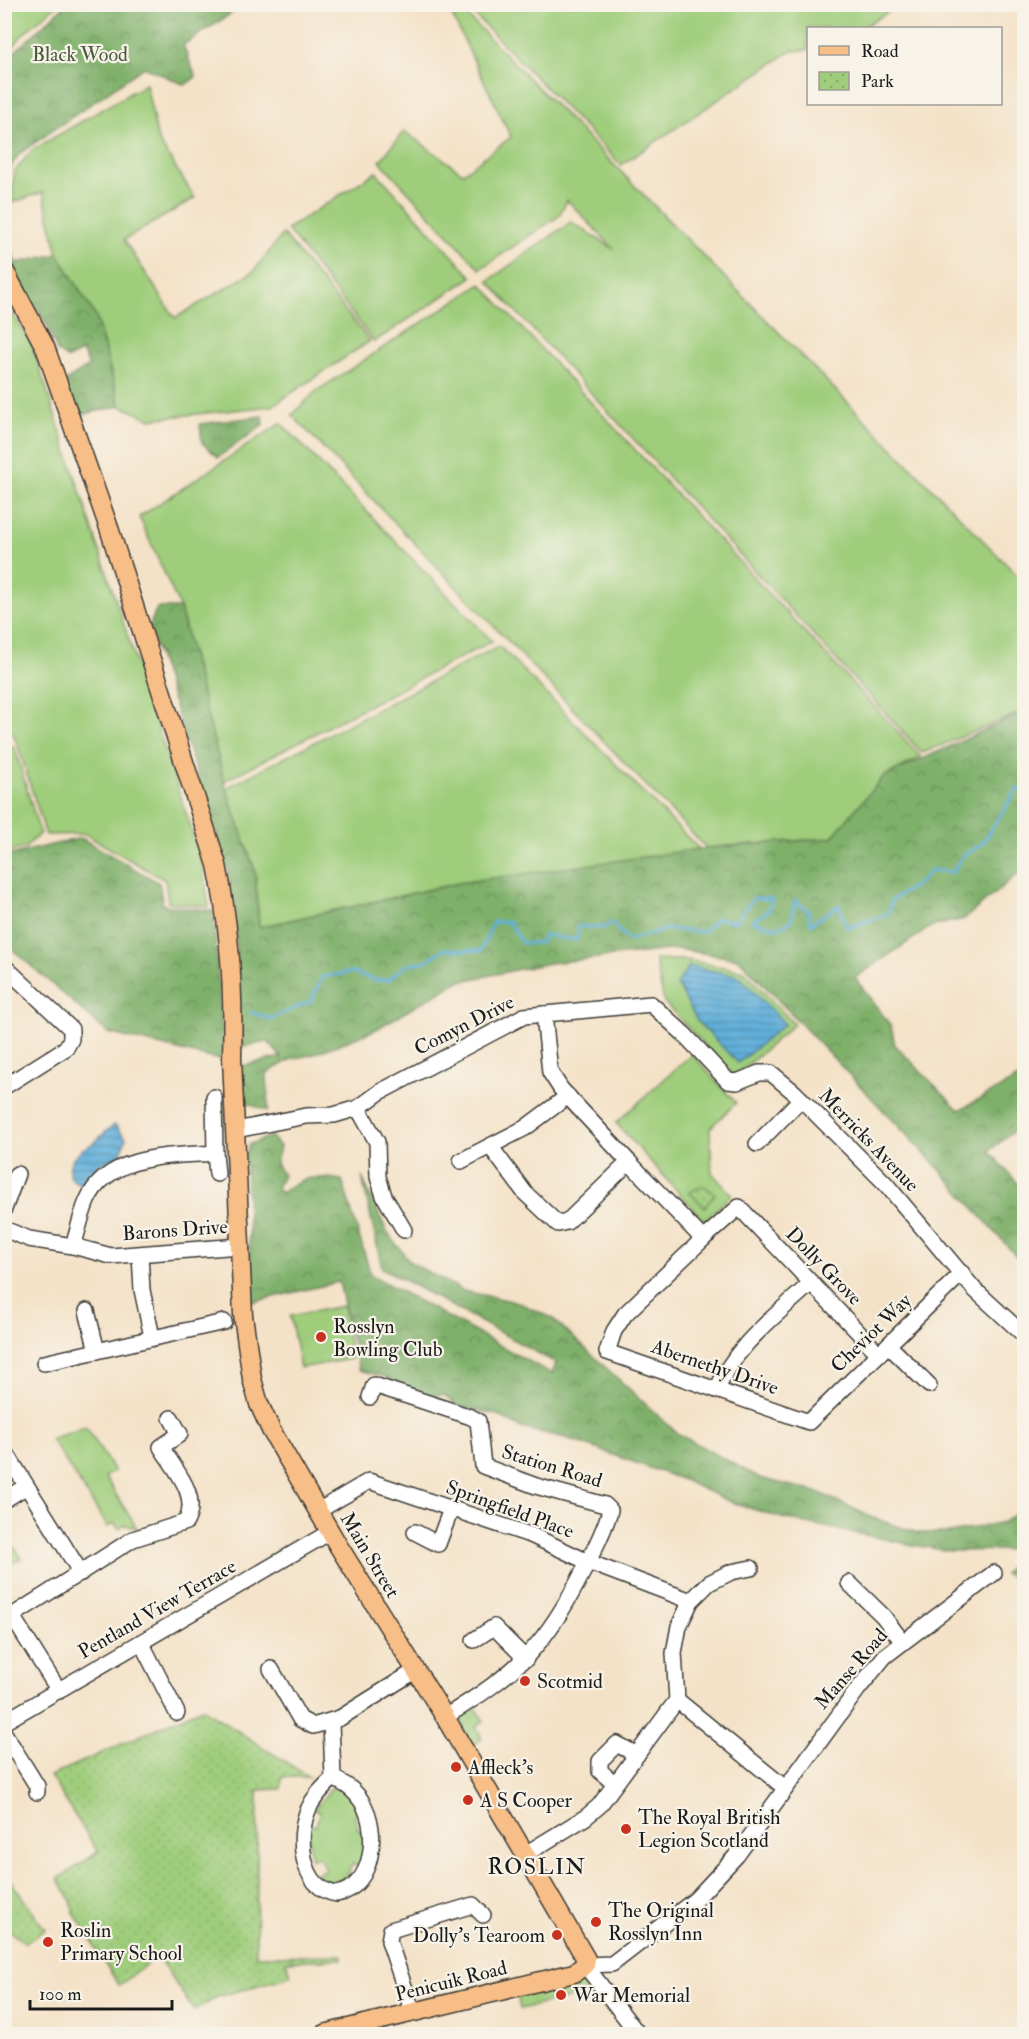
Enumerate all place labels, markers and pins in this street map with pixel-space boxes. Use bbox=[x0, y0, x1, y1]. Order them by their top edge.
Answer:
place label: Rosslyn Bowling Club bbox=[333, 1314, 443, 1362]
marker: Rosslyn Bowling Club bbox=[314, 1330, 328, 1344]
place label: Scotmid bbox=[537, 1669, 603, 1694]
marker: Scotmid bbox=[518, 1674, 532, 1688]
place label: Affleck's bbox=[467, 1755, 533, 1780]
marker: Affleck's bbox=[449, 1760, 463, 1774]
place label: A S Cooper bbox=[479, 1788, 573, 1814]
marker: A S Cooper bbox=[461, 1793, 475, 1807]
place label: The Royal British Legion Scotland bbox=[638, 1805, 781, 1853]
marker: The Royal British Legion Scotland bbox=[619, 1822, 633, 1836]
place label: The Original Rosslyn Inn bbox=[608, 1898, 714, 1946]
marker: The Original Rosslyn Inn bbox=[589, 1915, 603, 1929]
place label: Roslin Primary School bbox=[60, 1918, 182, 1966]
place label: Dolly’s Tearoom bbox=[413, 1923, 545, 1948]
marker: Dolly’s Tearoom bbox=[550, 1928, 564, 1942]
marker: Roslin Primary School bbox=[41, 1935, 55, 1949]
place label: War Memorial bbox=[572, 1983, 690, 2008]
marker: War Memorial bbox=[554, 1988, 568, 2002]

